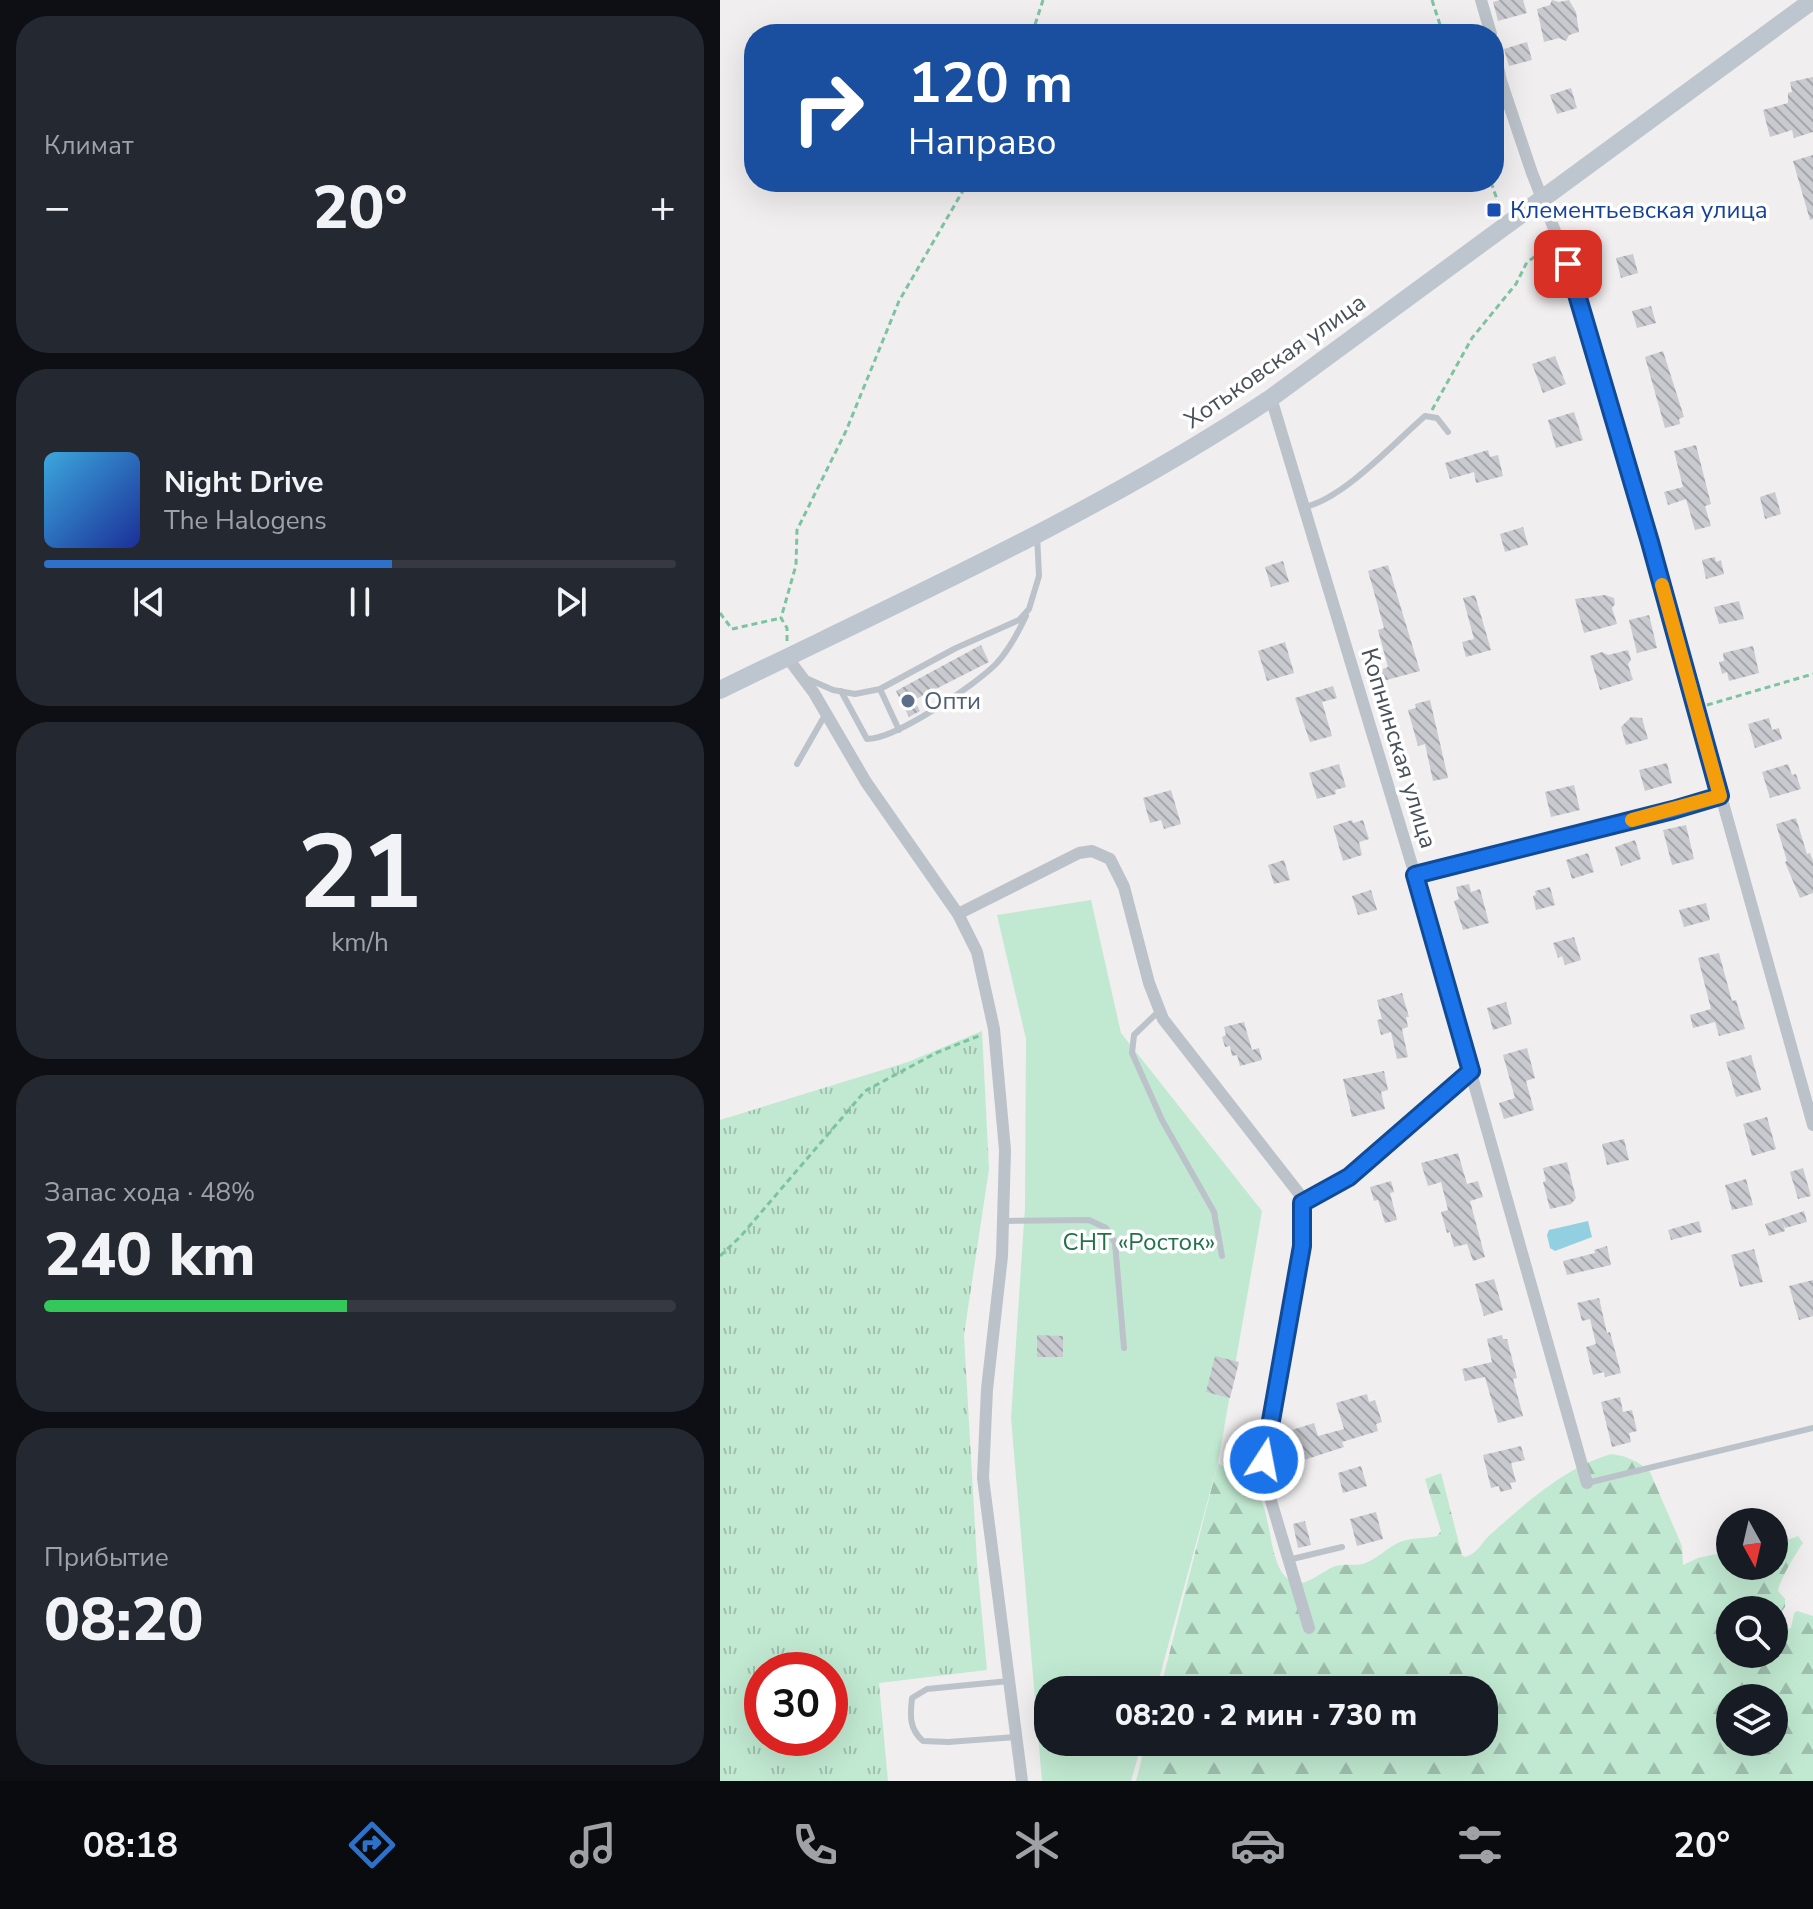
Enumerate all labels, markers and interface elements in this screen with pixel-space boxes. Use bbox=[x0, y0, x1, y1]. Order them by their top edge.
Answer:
text: 120 m bbox=[908, 45, 1073, 122]
icon: right bbox=[776, 56, 880, 160]
text: Направо bbox=[908, 118, 1057, 167]
text: Климат bbox=[44, 128, 133, 163]
text: 20° bbox=[312, 167, 408, 249]
text: − bbox=[44, 178, 70, 238]
text: + bbox=[650, 178, 676, 238]
place label: Клементьевская улица bbox=[1510, 194, 1768, 226]
marker: Клементьевская улица bbox=[1485, 201, 1503, 219]
pin bbox=[1534, 230, 1602, 298]
icon: arrive bbox=[1546, 242, 1590, 286]
street label: Хотьковская улица bbox=[1178, 286, 1372, 436]
text: Night Drive bbox=[164, 462, 323, 503]
text: The Halogens bbox=[164, 503, 327, 538]
icon: previous bbox=[127, 580, 171, 624]
icon: pause bbox=[338, 580, 382, 624]
icon: next bbox=[549, 580, 593, 624]
street label: Копнинская улица bbox=[1353, 644, 1445, 852]
place label: Опти bbox=[924, 685, 981, 717]
marker: Опти bbox=[899, 692, 917, 710]
text: 21 bbox=[298, 802, 422, 944]
text: km/h bbox=[331, 925, 389, 960]
text: Запас хода · 48% bbox=[44, 1175, 255, 1210]
text: 240 km bbox=[44, 1214, 256, 1296]
park label: СНТ «Росток» bbox=[1063, 1226, 1215, 1258]
position arrow bbox=[1222, 1418, 1306, 1502]
north arrow bbox=[1716, 1508, 1788, 1580]
map controls bbox=[1716, 1508, 1788, 1756]
text: Прибытие bbox=[44, 1540, 169, 1575]
text: 08:20 bbox=[44, 1579, 204, 1661]
button: search bbox=[1716, 1596, 1788, 1668]
speed limit sign: 30 bbox=[744, 1652, 848, 1756]
button: layers bbox=[1716, 1684, 1788, 1756]
text: 08:20 · 2 мин · 730 m bbox=[1115, 1695, 1417, 1736]
icon: directions bbox=[344, 1817, 400, 1873]
icon: music bbox=[565, 1817, 621, 1873]
icon: phone bbox=[787, 1817, 843, 1873]
icon: climate bbox=[1009, 1817, 1065, 1873]
icon: car bbox=[1230, 1817, 1286, 1873]
icon: filters bbox=[1452, 1817, 1508, 1873]
text: 08:18 bbox=[83, 1821, 178, 1870]
text: 20° bbox=[1673, 1821, 1730, 1870]

